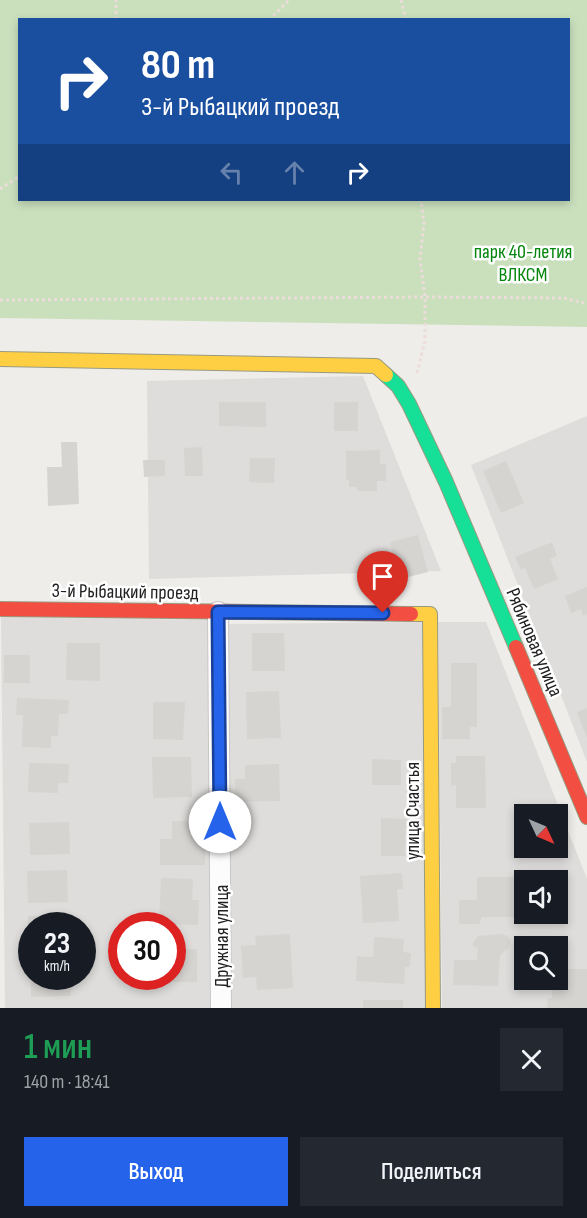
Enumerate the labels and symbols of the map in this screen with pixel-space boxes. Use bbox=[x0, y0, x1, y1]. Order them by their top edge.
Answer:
park label: парк 40-летия ВЛКСМ bbox=[474, 240, 572, 287]
pin bbox=[357, 551, 408, 613]
street label: 3-й Рыбацкий проезд bbox=[51, 579, 199, 605]
street label: Рябиновая улица bbox=[500, 584, 568, 700]
street label: улица Счастья bbox=[401, 762, 425, 860]
position arrow bbox=[188, 790, 252, 854]
north arrow bbox=[514, 804, 568, 858]
street label: Дружная улица bbox=[210, 884, 234, 988]
speed limit sign: 30 bbox=[108, 912, 186, 990]

